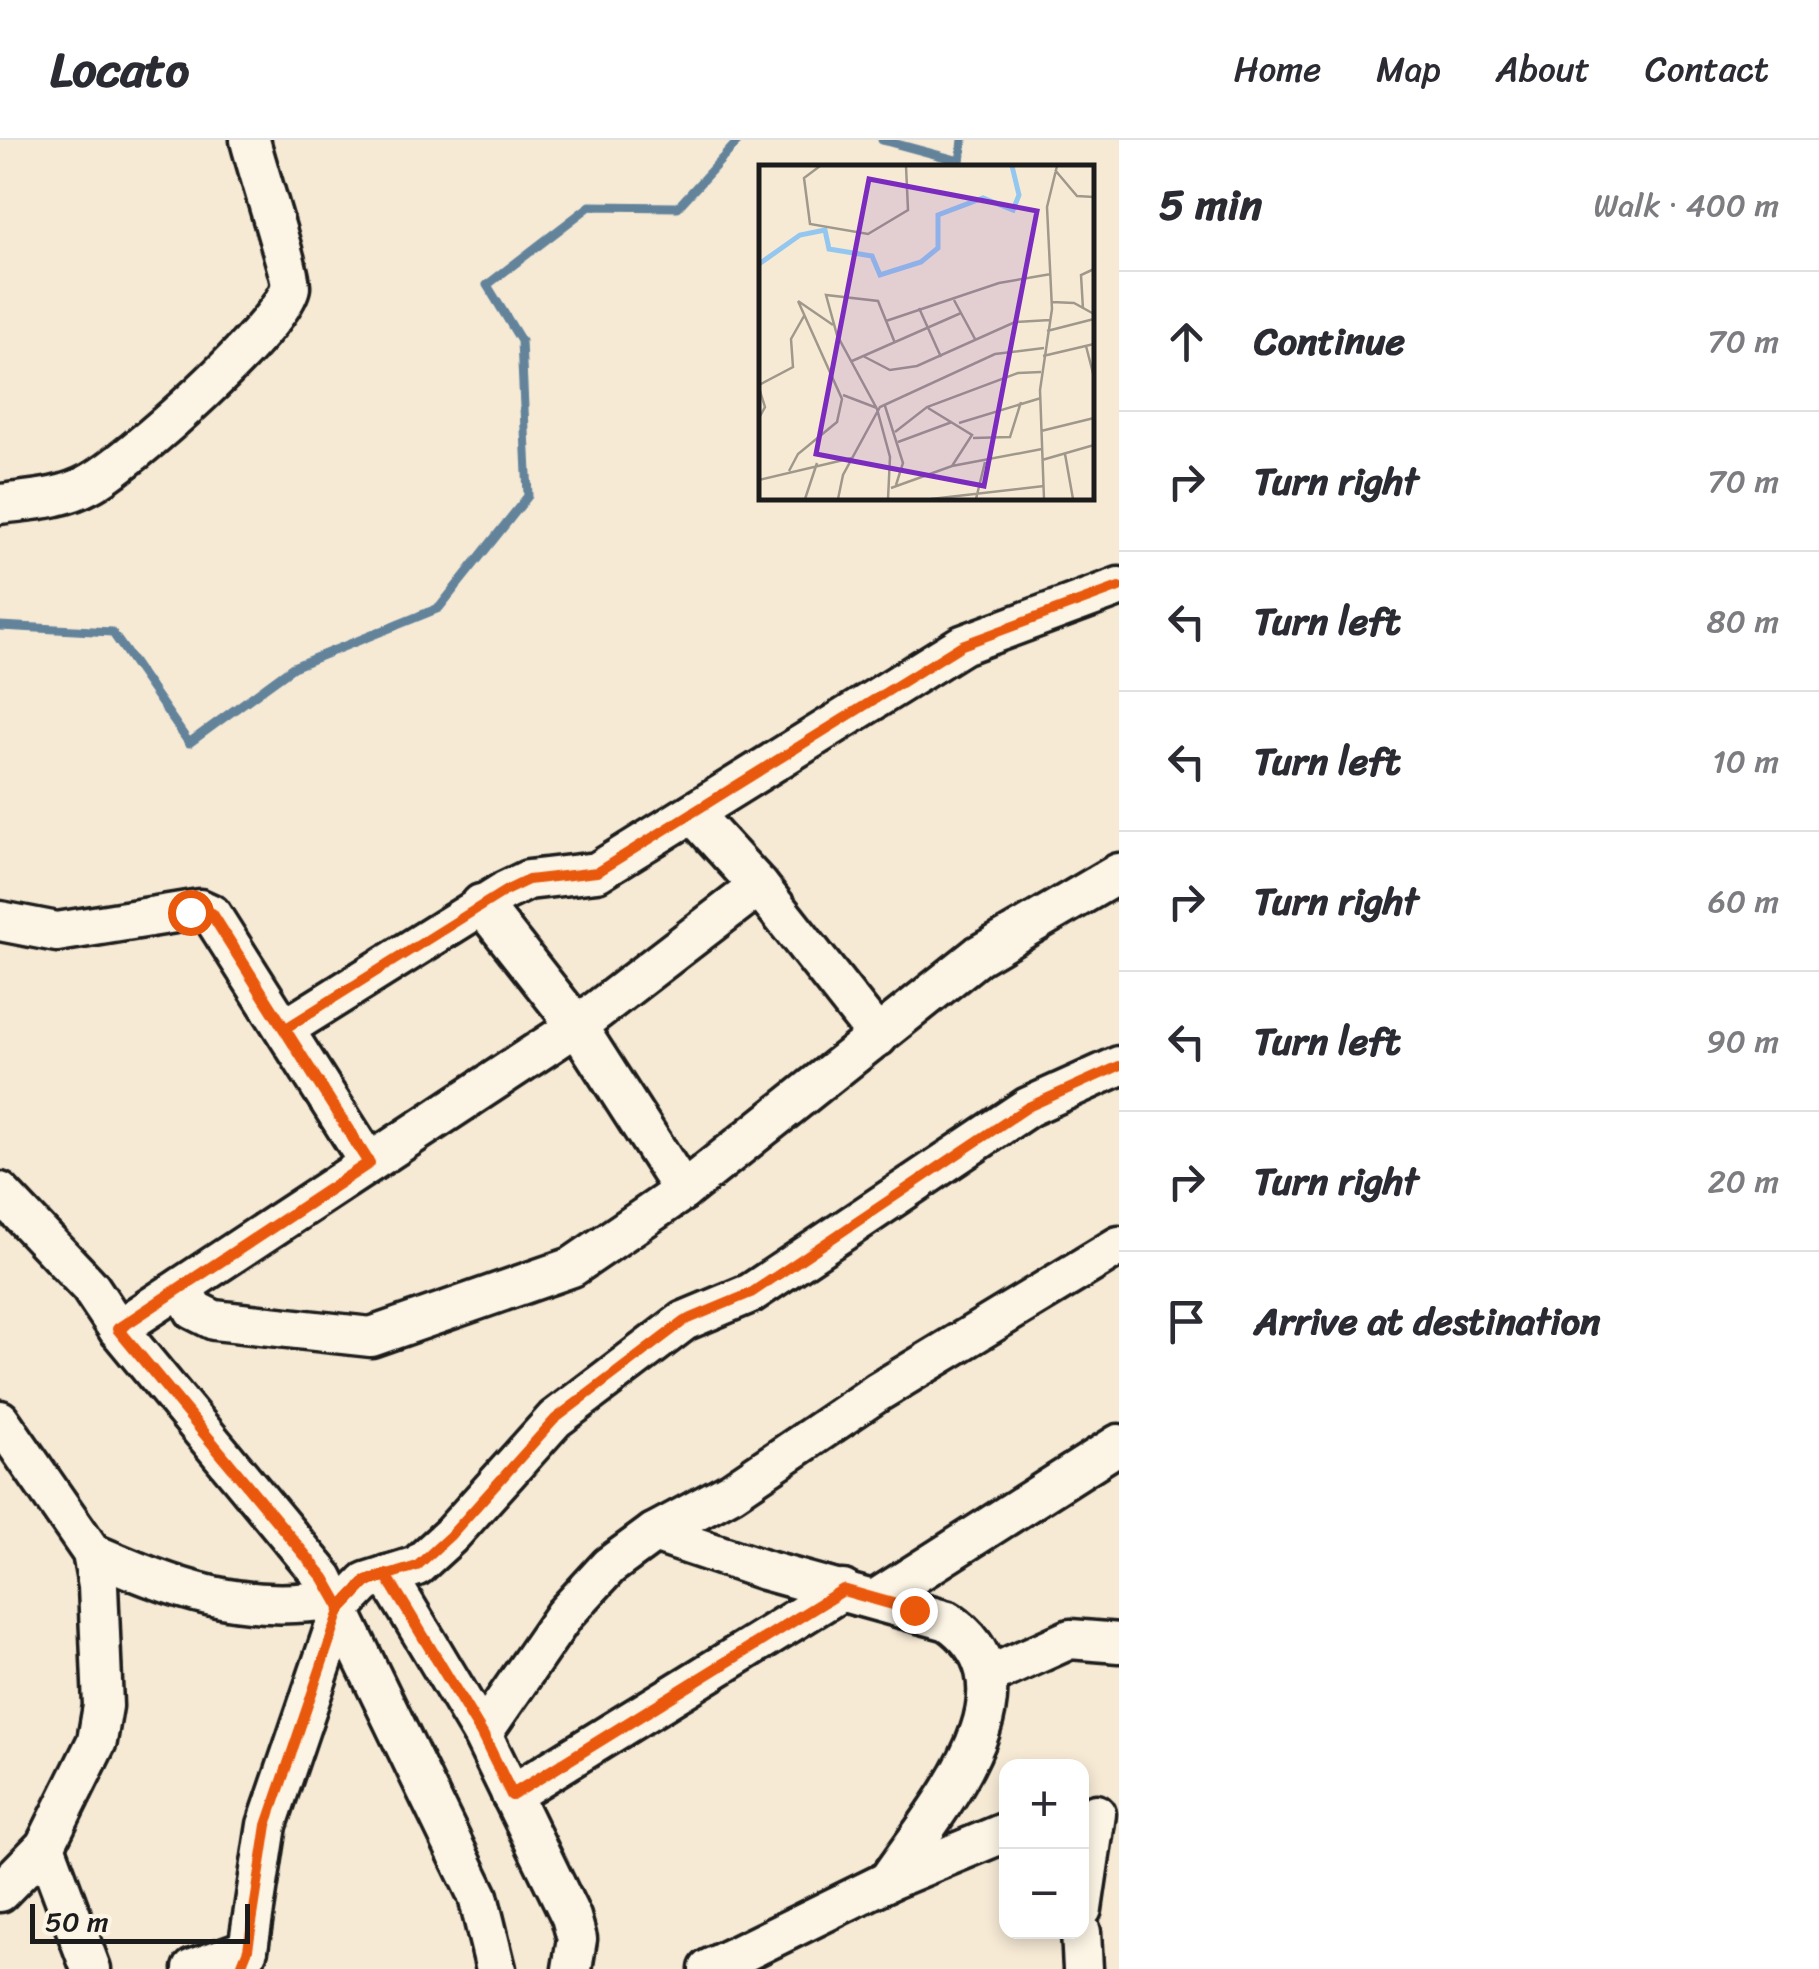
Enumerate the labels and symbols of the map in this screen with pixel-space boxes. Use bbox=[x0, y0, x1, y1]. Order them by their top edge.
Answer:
inset map bbox=[759, 165, 1094, 500]
route start bbox=[168, 890, 214, 936]
route end bbox=[892, 1588, 938, 1634]
scale bar bbox=[30, 1899, 250, 1944]

